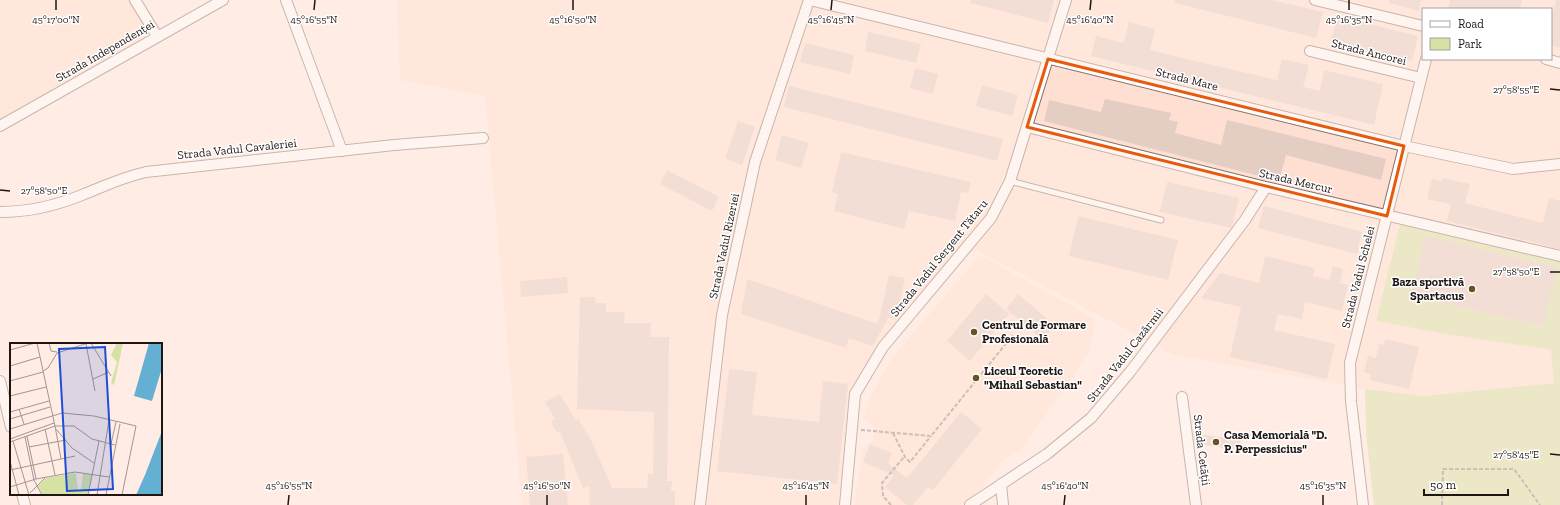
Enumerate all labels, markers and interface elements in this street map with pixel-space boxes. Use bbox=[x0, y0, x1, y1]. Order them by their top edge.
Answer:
legend bbox=[1422, 8, 1552, 60]
text: 45°17'00"N bbox=[32, 14, 80, 26]
text: 45°16'55"N bbox=[291, 14, 338, 26]
text: 45°16'50"N bbox=[549, 14, 597, 26]
text: 45°16'45"N bbox=[808, 14, 855, 26]
text: 45°16'40"N bbox=[1066, 14, 1114, 26]
text: 45°16'35"N bbox=[1326, 14, 1373, 26]
street label: Strada Independenței bbox=[53, 17, 157, 85]
text: Road bbox=[1458, 17, 1484, 31]
street label: Strada Ancorei bbox=[1330, 36, 1409, 68]
text: Park bbox=[1458, 37, 1483, 51]
street label: Strada Mare bbox=[1154, 64, 1220, 94]
text: 27°58'55"E bbox=[1493, 84, 1539, 96]
street label: Strada Vadul Cavaleriei bbox=[177, 136, 298, 162]
street label: Strada Mercur bbox=[1258, 166, 1334, 196]
text: 27°58'50"E bbox=[21, 185, 67, 197]
street label: Strada Vadul Rizeriei bbox=[706, 191, 742, 300]
street label: Strada Vadul Sergent Tătaru bbox=[887, 196, 991, 319]
street label: Strada Vadul Schelei bbox=[1339, 224, 1378, 330]
text: 27°58'50"E bbox=[1493, 266, 1539, 278]
place label: Baza sportivă Spartacus bbox=[1392, 275, 1464, 303]
marker: Baza sportivă Spartacus bbox=[1467, 284, 1477, 294]
street label: Strada Vadul Cazărmii bbox=[1084, 305, 1166, 405]
place label: Centrul de Formare Profesională bbox=[982, 318, 1086, 346]
marker: Centrul de Formare Profesională bbox=[969, 327, 979, 337]
inset map bbox=[10, 343, 162, 495]
place label: Liceul Teoretic "Mihail Sebastian" bbox=[984, 364, 1082, 392]
marker: Liceul Teoretic "Mihail Sebastian" bbox=[971, 373, 981, 383]
street label: Strada Cetății bbox=[1191, 414, 1213, 487]
place label: Casa Memorială "D. P. Perpessicius" bbox=[1224, 428, 1327, 456]
marker: Casa Memorială "D. P. Perpessicius" bbox=[1211, 437, 1221, 447]
text: 27°58'45"E bbox=[1493, 449, 1539, 461]
scale bar bbox=[1424, 471, 1508, 497]
text: 50 m bbox=[1430, 478, 1457, 492]
text: 45°16'55"N bbox=[266, 480, 313, 492]
text: 45°16'50"N bbox=[523, 480, 571, 492]
text: 45°16'45"N bbox=[783, 480, 830, 492]
text: 45°16'40"N bbox=[1041, 480, 1089, 492]
text: 45°16'35"N bbox=[1300, 480, 1347, 492]

